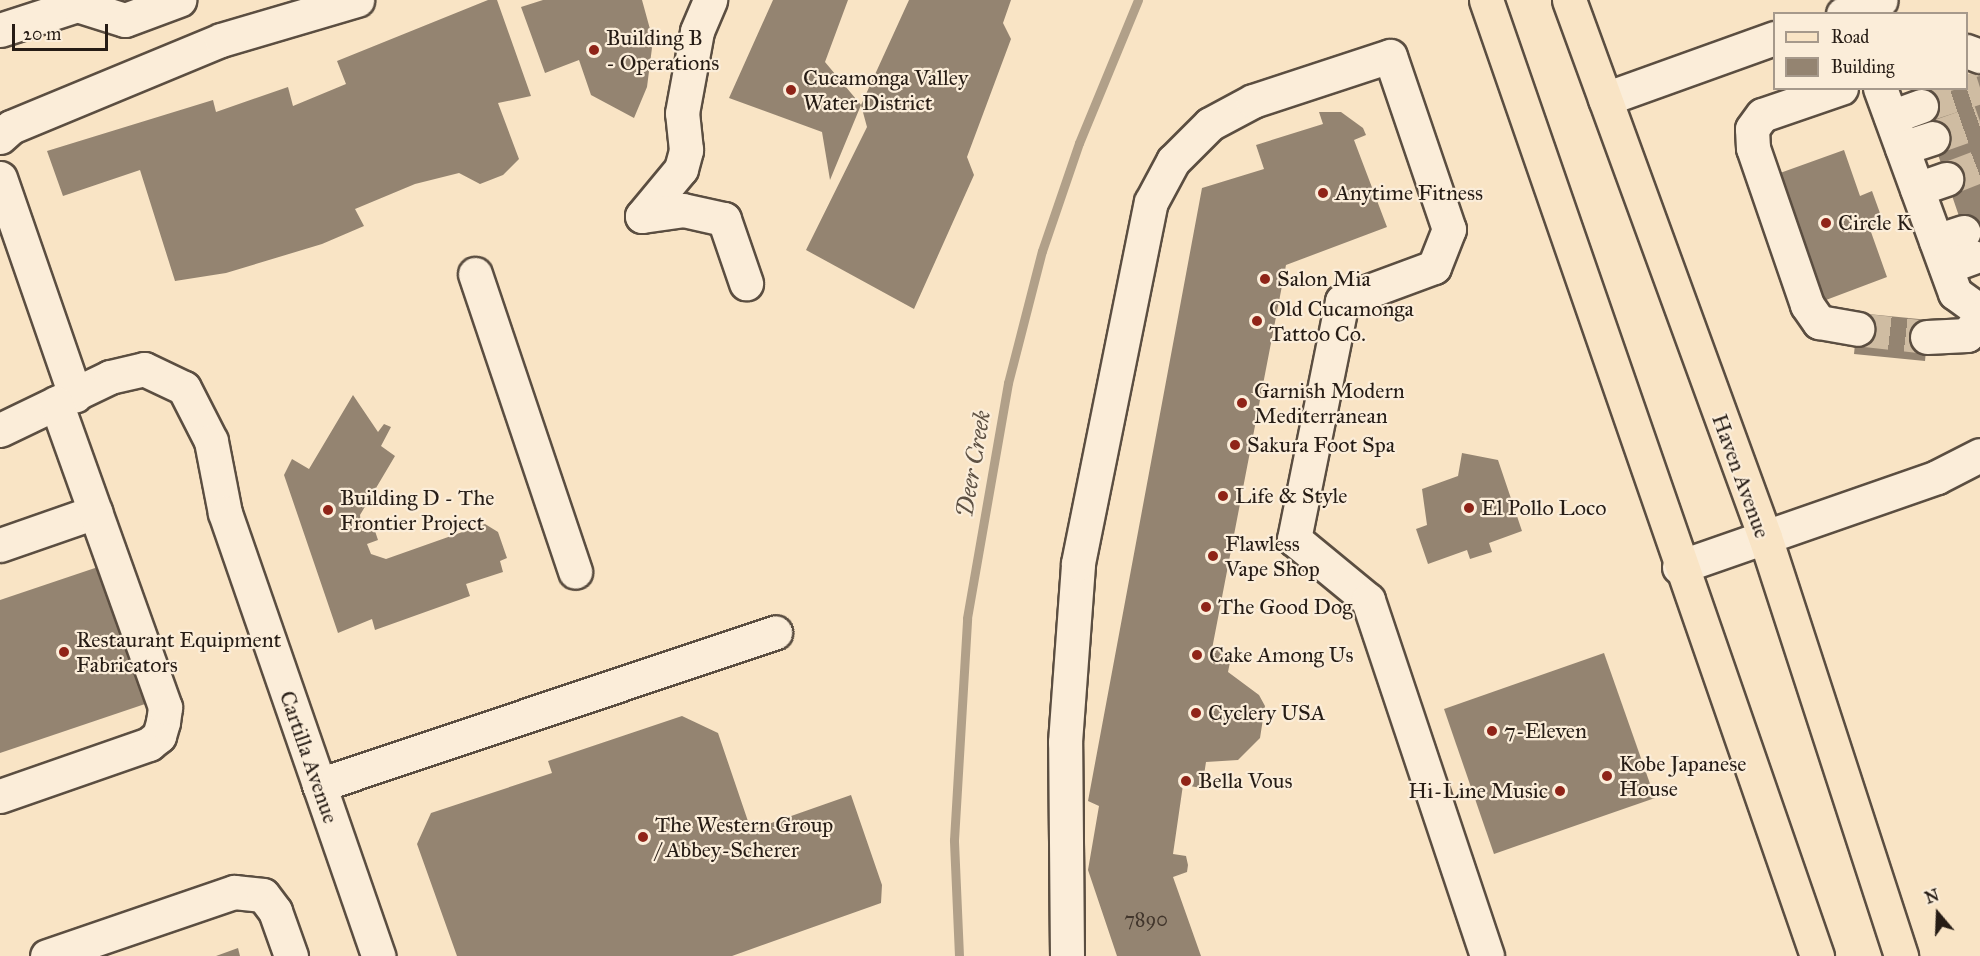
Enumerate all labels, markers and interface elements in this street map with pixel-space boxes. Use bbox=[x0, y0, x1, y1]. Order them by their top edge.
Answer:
scale bar bbox=[15, 12, 111, 50]
legend bbox=[1773, 12, 1968, 90]
text: 20 m bbox=[23, 23, 61, 45]
place label: Building B - Operations bbox=[606, 24, 719, 76]
text: Road bbox=[1831, 26, 1869, 48]
marker: Building B - Operations bbox=[587, 43, 601, 57]
text: Building bbox=[1831, 56, 1894, 78]
place label: Cucamonga Valley Water District bbox=[803, 64, 968, 116]
marker: Cucamonga Valley Water District bbox=[784, 83, 798, 97]
place label: Anytime Fitness bbox=[1335, 180, 1483, 206]
marker: Anytime Fitness bbox=[1316, 186, 1330, 200]
place label: Circle K bbox=[1838, 210, 1912, 236]
marker: Circle K bbox=[1819, 216, 1833, 230]
place label: Salon Mia bbox=[1277, 266, 1371, 292]
marker: Salon Mia bbox=[1258, 272, 1272, 286]
place label: Old Cucamonga Tattoo Co. bbox=[1269, 295, 1414, 346]
marker: Old Cucamonga Tattoo Co. bbox=[1250, 314, 1264, 328]
place label: Garnish Modern Mediterranean bbox=[1254, 377, 1405, 428]
marker: Garnish Modern Mediterranean bbox=[1235, 396, 1249, 410]
water label: Deer Creek bbox=[950, 408, 998, 520]
street label: Haven Avenue bbox=[1706, 410, 1776, 542]
place label: Sakura Foot Spa bbox=[1247, 432, 1395, 458]
marker: Sakura Foot Spa bbox=[1228, 438, 1242, 452]
place label: Life & Style bbox=[1235, 483, 1348, 509]
place label: Building D - The Frontier Project bbox=[340, 484, 494, 536]
marker: Life & Style bbox=[1216, 489, 1230, 503]
place label: El Pollo Loco bbox=[1481, 495, 1607, 521]
marker: El Pollo Loco bbox=[1462, 501, 1476, 515]
marker: Building D - The Frontier Project bbox=[321, 503, 335, 517]
place label: Flawless Vape Shop bbox=[1225, 530, 1320, 582]
marker: Flawless Vape Shop bbox=[1206, 549, 1220, 563]
place label: The Good Dog bbox=[1218, 594, 1352, 620]
marker: The Good Dog bbox=[1199, 600, 1213, 614]
place label: Restaurant Equipment Fabricators bbox=[76, 626, 281, 678]
place label: Cake Among Us bbox=[1209, 642, 1353, 668]
marker: Restaurant Equipment Fabricators bbox=[57, 645, 71, 659]
marker: Cake Among Us bbox=[1190, 648, 1204, 662]
street label: Cartilla Avenue bbox=[274, 687, 344, 827]
place label: Cyclery USA bbox=[1208, 700, 1325, 726]
marker: Cyclery USA bbox=[1189, 706, 1203, 720]
place label: 7-Eleven bbox=[1504, 718, 1587, 744]
marker: 7-Eleven bbox=[1485, 724, 1499, 738]
place label: Kobe Japanese House bbox=[1619, 750, 1746, 802]
place label: Bella Vous bbox=[1198, 768, 1292, 794]
marker: Kobe Japanese House bbox=[1600, 769, 1614, 783]
marker: Bella Vous bbox=[1179, 774, 1193, 788]
place label: Hi-Line Music bbox=[1408, 778, 1548, 804]
marker: Hi-Line Music bbox=[1553, 784, 1567, 798]
place label: The Western Group / Abbey-Scherer bbox=[655, 811, 833, 862]
marker: The Western Group / Abbey-Scherer bbox=[636, 830, 650, 844]
north arrow bbox=[1908, 884, 1968, 944]
text: N bbox=[1922, 885, 1941, 908]
house number: 7890 bbox=[1124, 907, 1168, 931]

